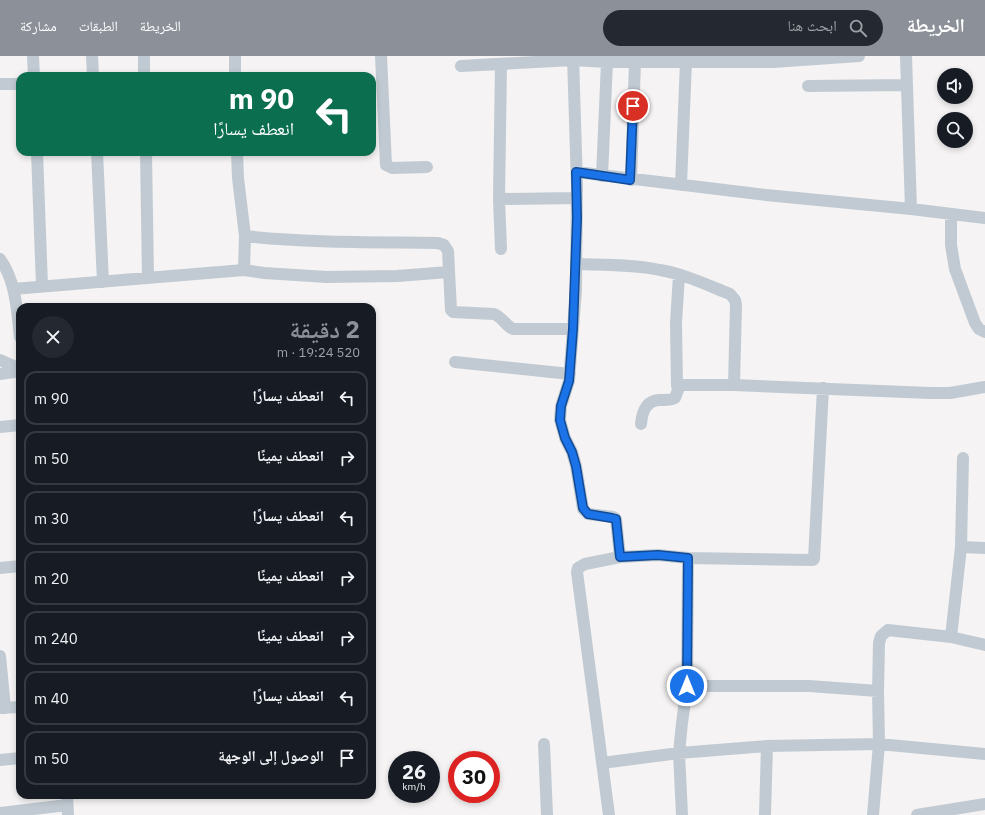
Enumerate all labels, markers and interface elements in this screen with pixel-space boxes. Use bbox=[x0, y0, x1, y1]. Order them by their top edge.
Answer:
search box bbox=[603, 10, 883, 46]
text: الخريطة bbox=[907, 13, 965, 37]
text: ابحث هنا bbox=[787, 16, 837, 35]
text: مشاركة bbox=[20, 17, 57, 35]
text: الطبقات bbox=[79, 17, 118, 35]
text: الخريطة bbox=[140, 17, 181, 35]
icon: search bbox=[847, 17, 869, 39]
map controls bbox=[937, 68, 973, 148]
button: sound bbox=[937, 68, 973, 104]
text: 90 m bbox=[229, 80, 294, 117]
icon: left bbox=[308, 88, 360, 140]
pin bbox=[616, 89, 650, 123]
icon: arrive bbox=[622, 95, 644, 117]
button: search bbox=[937, 112, 973, 148]
text: انعطف يسارًا bbox=[213, 117, 294, 140]
text: 2 دقيقة bbox=[290, 313, 360, 345]
button: close bbox=[32, 316, 74, 358]
text: 520 m · 19:24 bbox=[277, 344, 360, 361]
text: انعطف يسارًا bbox=[252, 386, 324, 405]
icon: left bbox=[336, 387, 358, 409]
text: 90 m bbox=[34, 389, 69, 408]
text: انعطف يمينًا bbox=[257, 446, 324, 465]
icon: right bbox=[336, 447, 358, 469]
text: 50 m bbox=[34, 449, 69, 468]
text: انعطف يسارًا bbox=[252, 506, 324, 525]
icon: left bbox=[336, 507, 358, 529]
text: 30 m bbox=[34, 509, 69, 528]
text: انعطف يمينًا bbox=[257, 566, 324, 585]
icon: right bbox=[336, 567, 358, 589]
text: 20 m bbox=[34, 569, 69, 588]
text: انعطف يمينًا bbox=[257, 626, 324, 645]
icon: right bbox=[336, 627, 358, 649]
text: 240 m bbox=[34, 629, 78, 648]
position arrow bbox=[666, 665, 708, 707]
text: انعطف يسارًا bbox=[252, 686, 324, 705]
icon: left bbox=[336, 687, 358, 709]
text: 40 m bbox=[34, 689, 69, 708]
text: الوصول إلى الوجهة bbox=[218, 746, 324, 765]
icon: arrive bbox=[336, 747, 358, 769]
text: 50 m bbox=[34, 749, 69, 768]
speed limit sign: 30 bbox=[448, 751, 500, 803]
text: 26 bbox=[402, 758, 426, 785]
text: km/h bbox=[402, 780, 426, 793]

